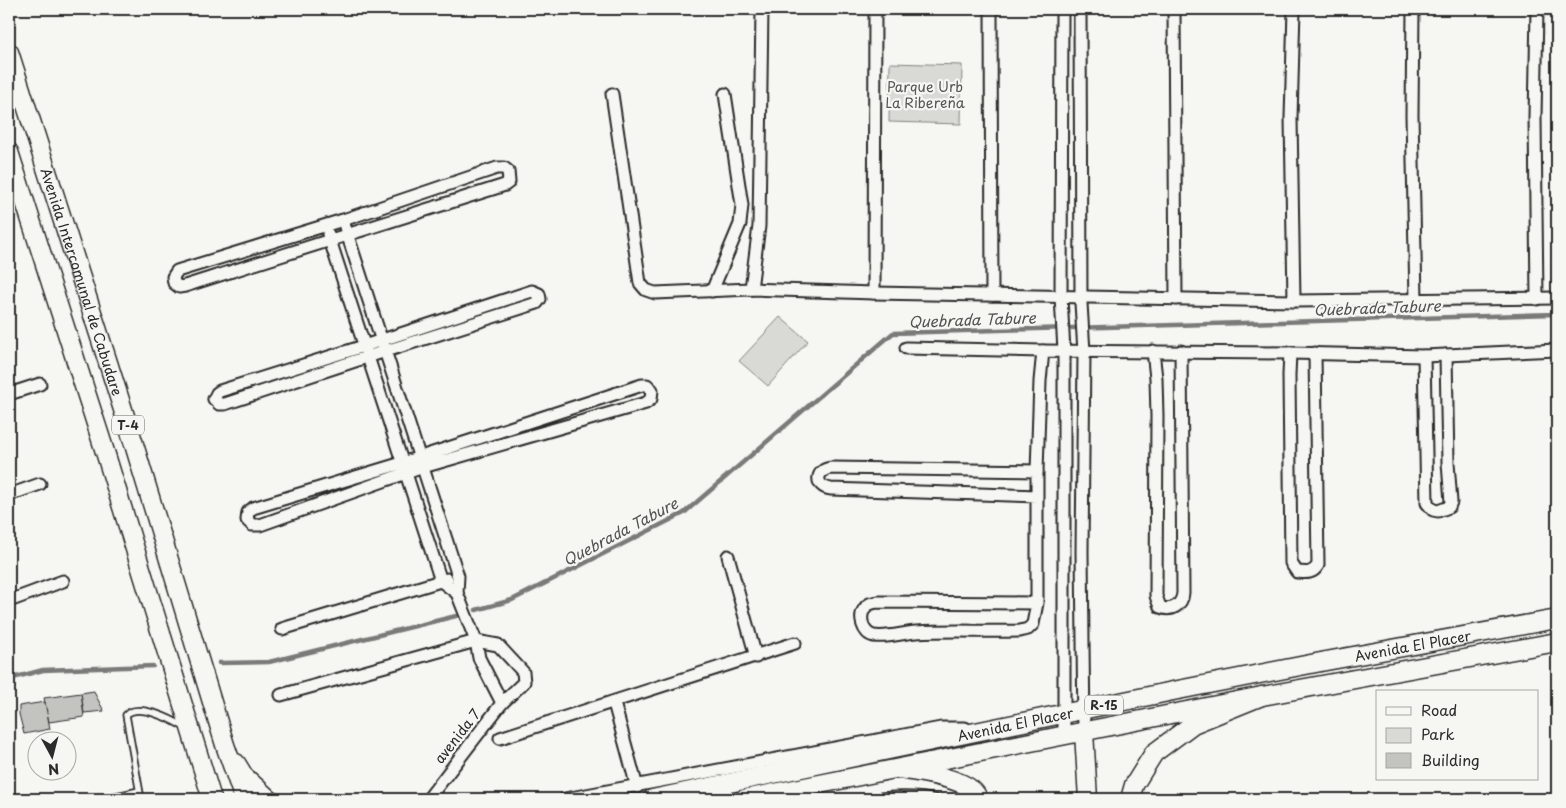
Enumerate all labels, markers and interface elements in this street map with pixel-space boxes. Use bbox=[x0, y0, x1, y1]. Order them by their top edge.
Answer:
park label: Parque Urb La Ribereña bbox=[885, 76, 965, 113]
street label: Avenida Intercomunal de Cabudare bbox=[36, 165, 128, 398]
water label: Quebrada Tabure bbox=[1313, 293, 1442, 321]
water label: Quebrada Tabure bbox=[908, 305, 1037, 333]
road number: T-4 bbox=[112, 416, 144, 434]
water label: Quebrada Tabure bbox=[558, 491, 682, 571]
street label: Avenida El Placer bbox=[1353, 624, 1473, 666]
legend bbox=[1376, 690, 1538, 780]
road number: R-15 bbox=[1085, 696, 1123, 714]
text: Road bbox=[1421, 698, 1457, 721]
street label: Avenida El Placer bbox=[955, 701, 1076, 746]
street label: avenida 7 bbox=[429, 704, 485, 768]
text: Park bbox=[1421, 722, 1455, 745]
north arrow bbox=[28, 730, 78, 780]
text: Building bbox=[1421, 748, 1480, 771]
text: N bbox=[47, 758, 60, 780]

